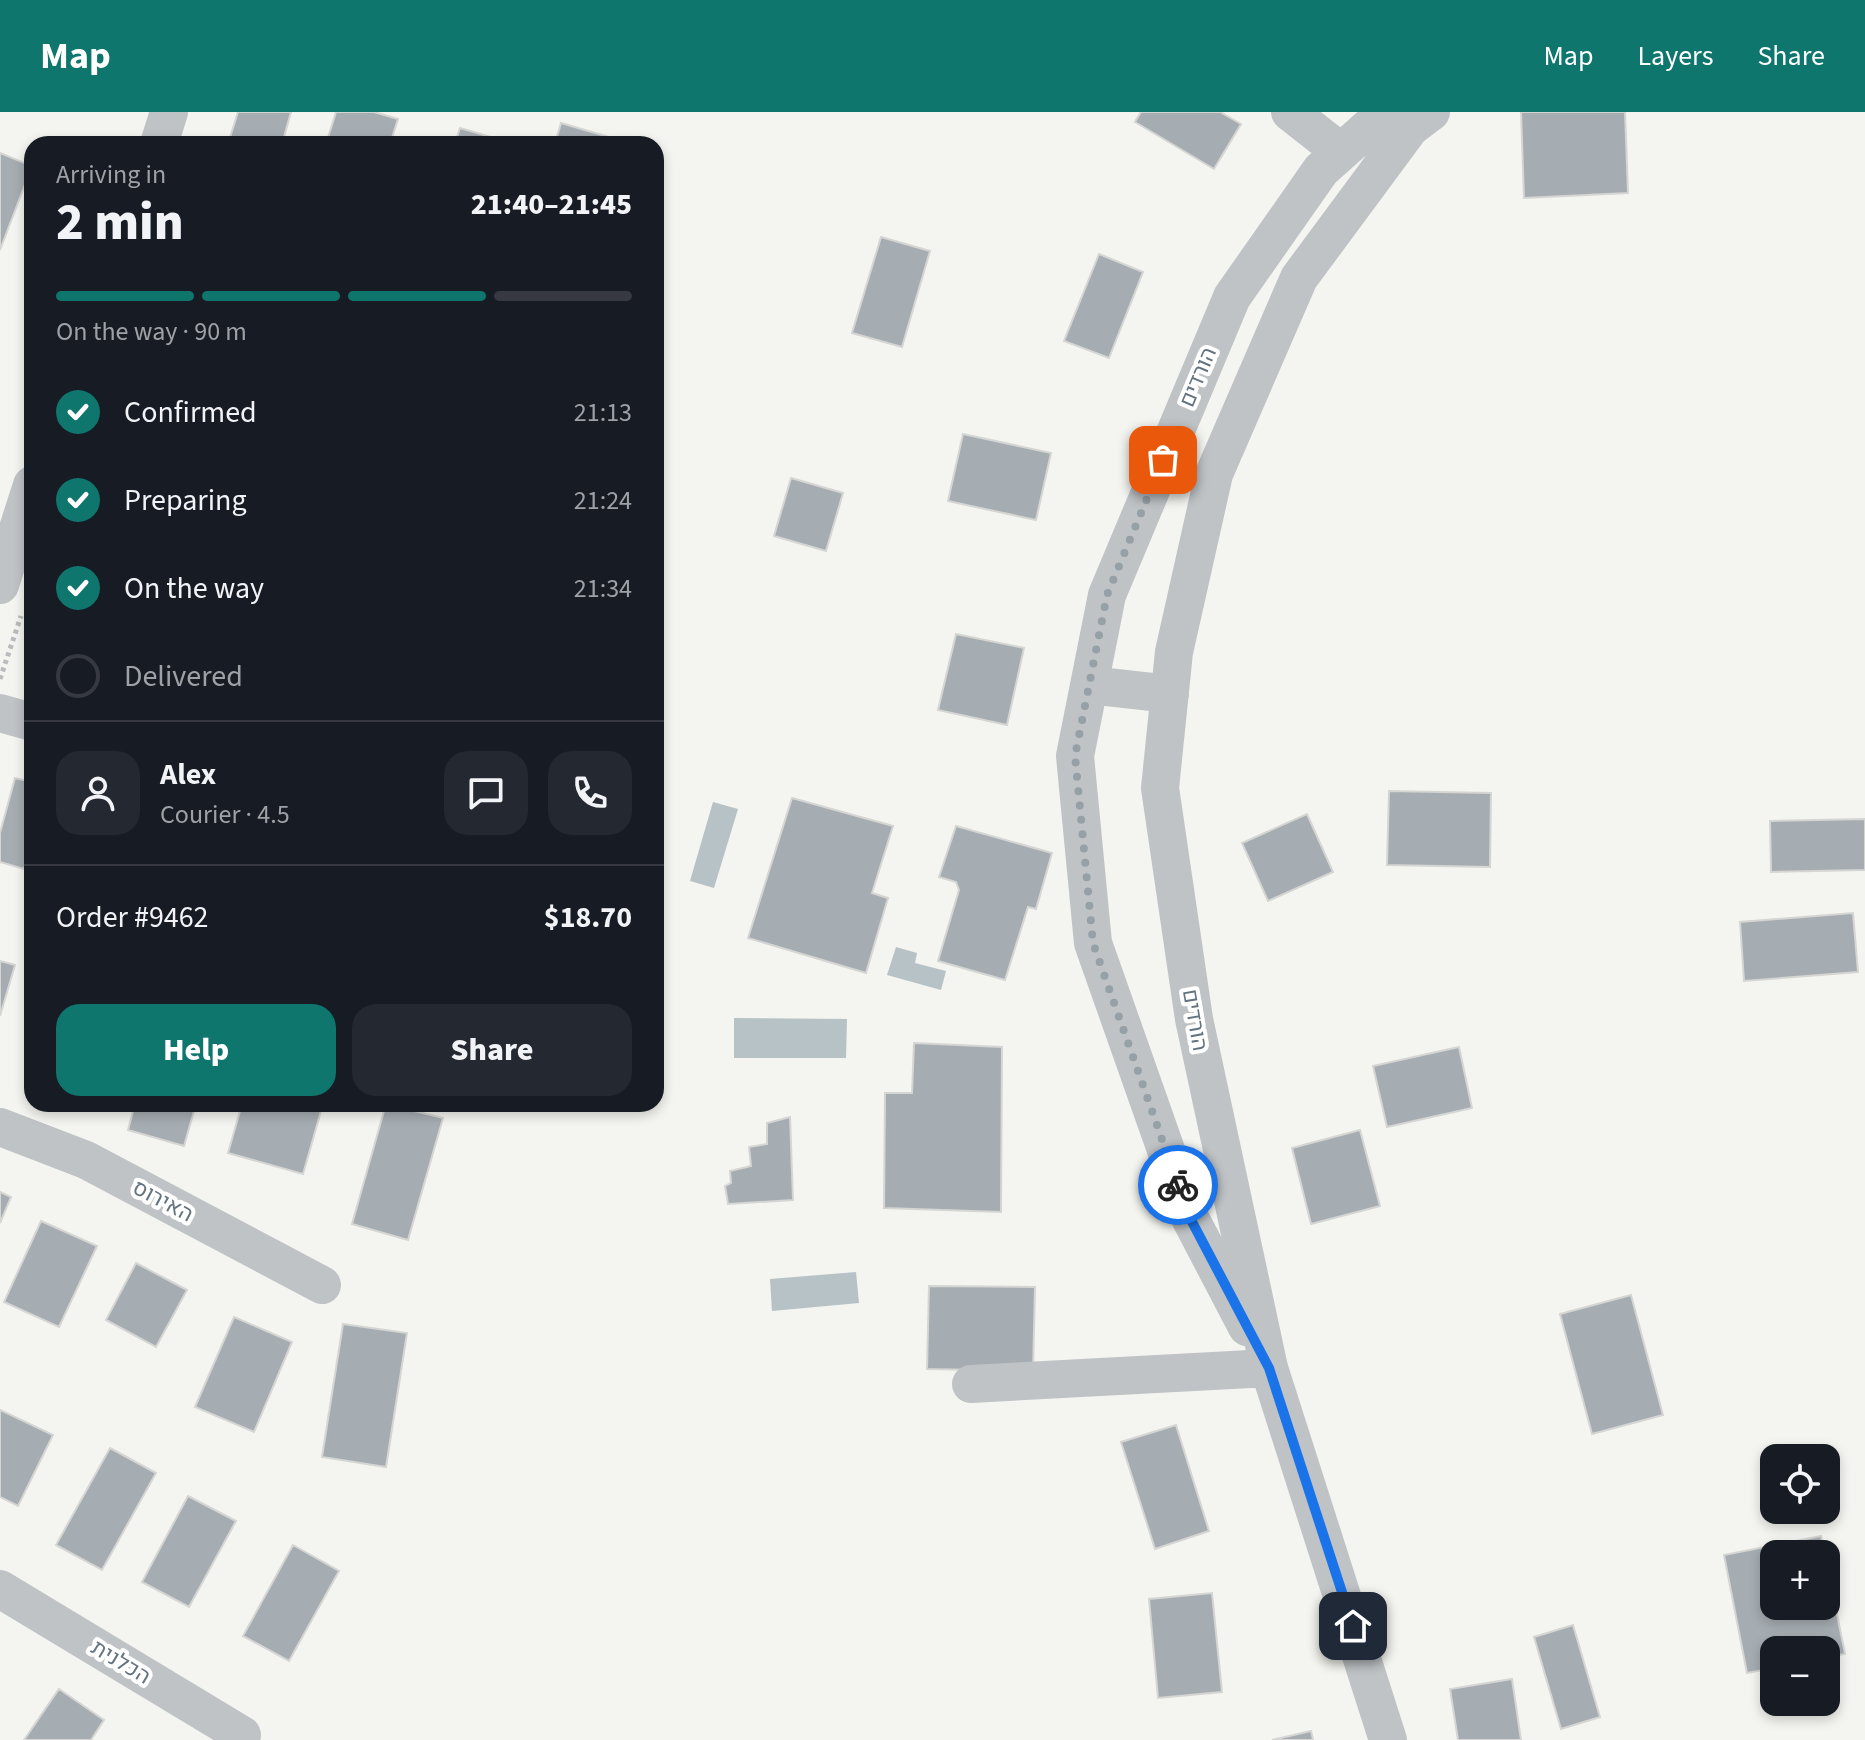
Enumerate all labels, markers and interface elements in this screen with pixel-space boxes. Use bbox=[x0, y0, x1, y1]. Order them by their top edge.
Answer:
text: Map bbox=[40, 29, 111, 83]
text: Map bbox=[1543, 36, 1593, 76]
text: Layers bbox=[1637, 36, 1713, 76]
text: Share bbox=[1757, 36, 1825, 76]
text: Arriving in bbox=[56, 156, 166, 193]
text: 21:40–21:45 bbox=[471, 183, 632, 226]
text: 2 min bbox=[56, 186, 184, 260]
text: On the way · 90 m bbox=[56, 313, 247, 350]
street label: הורדים bbox=[1171, 342, 1225, 412]
icon: check bbox=[56, 390, 100, 434]
text: Confirmed bbox=[124, 391, 257, 434]
text: 21:13 bbox=[574, 394, 632, 431]
pin bbox=[1129, 426, 1197, 494]
icon: bag bbox=[1141, 438, 1185, 482]
icon: check bbox=[56, 478, 100, 522]
text: Preparing bbox=[124, 479, 247, 522]
text: 21:24 bbox=[574, 482, 632, 519]
icon: check bbox=[56, 566, 100, 610]
text: On the way bbox=[124, 567, 264, 610]
text: 21:34 bbox=[574, 570, 632, 607]
text: Delivered bbox=[124, 655, 243, 698]
button: person bbox=[56, 751, 140, 835]
button: chat bbox=[444, 751, 528, 835]
button: phone bbox=[548, 751, 632, 835]
text: Alex bbox=[160, 753, 216, 796]
text: Courier · 4.5 bbox=[160, 796, 290, 833]
text: Order #9462 bbox=[56, 896, 209, 939]
text: $18.70 bbox=[544, 896, 632, 939]
street label: הורדים bbox=[1174, 987, 1216, 1053]
button: Help bbox=[56, 1004, 336, 1096]
button: Share bbox=[352, 1004, 632, 1096]
courier bbox=[1138, 1145, 1218, 1225]
icon: bike bbox=[1156, 1163, 1200, 1207]
street label: האירוס bbox=[127, 1172, 199, 1230]
map controls bbox=[1760, 1444, 1840, 1716]
button: locate bbox=[1760, 1444, 1840, 1524]
button: + bbox=[1760, 1540, 1840, 1620]
pin bbox=[1319, 1592, 1387, 1660]
icon: home bbox=[1331, 1604, 1375, 1648]
street label: הכלנית bbox=[85, 1632, 157, 1692]
button: − bbox=[1760, 1636, 1840, 1716]

